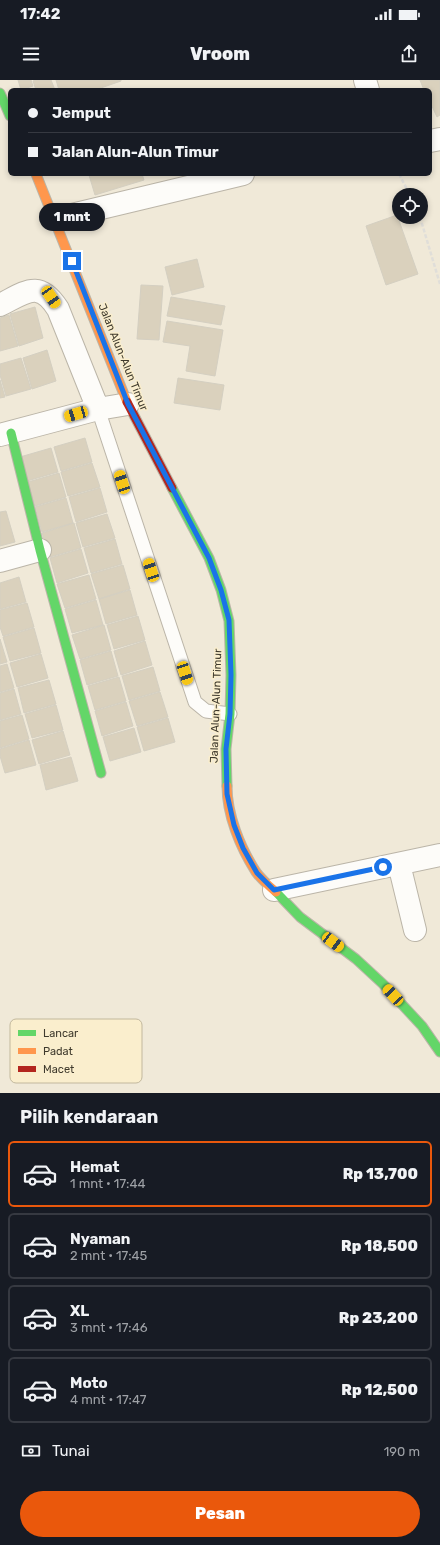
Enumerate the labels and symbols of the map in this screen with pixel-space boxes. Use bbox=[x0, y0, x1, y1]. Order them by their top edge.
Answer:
callout: 1 mnt bbox=[39, 203, 105, 231]
route end bbox=[63, 252, 81, 270]
car bbox=[39, 284, 63, 310]
street label: Jalan Alun-Alun Timur bbox=[96, 301, 151, 413]
car bbox=[63, 405, 89, 423]
car bbox=[113, 469, 131, 495]
car bbox=[142, 557, 160, 583]
street label: Jalan Alun-Alun Timur bbox=[208, 648, 225, 763]
car bbox=[176, 660, 194, 686]
route start bbox=[374, 858, 392, 876]
car bbox=[320, 930, 346, 954]
car bbox=[380, 982, 406, 1008]
legend bbox=[10, 1019, 142, 1083]
text: Lancar bbox=[43, 1027, 79, 1040]
text: Padat bbox=[43, 1045, 74, 1058]
text: Macet bbox=[43, 1063, 75, 1076]

